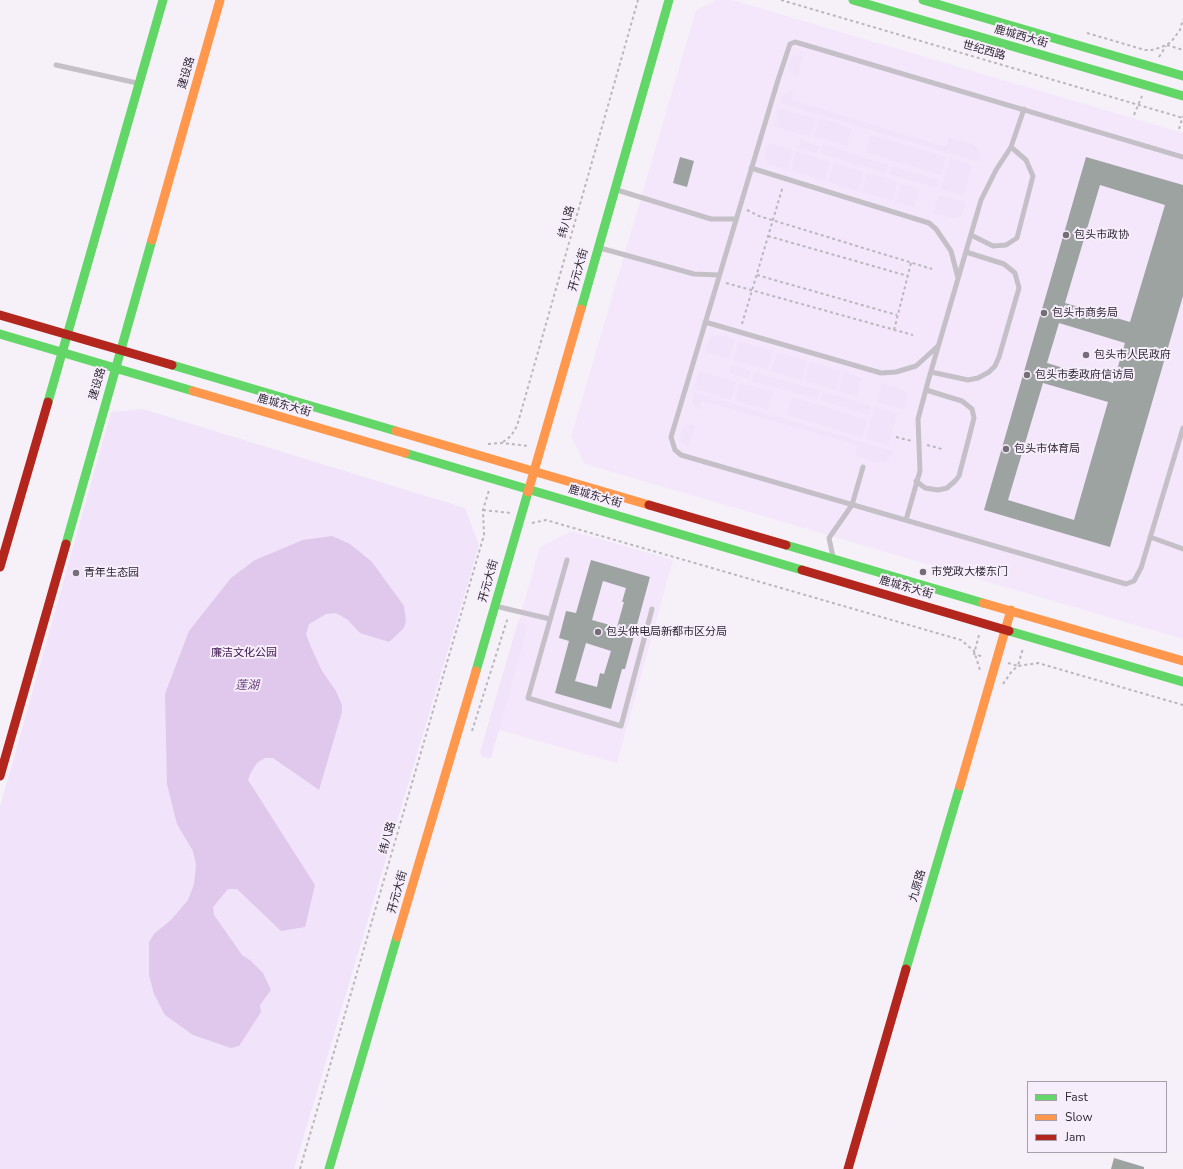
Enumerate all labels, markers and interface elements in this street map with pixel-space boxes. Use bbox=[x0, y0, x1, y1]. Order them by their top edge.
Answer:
street label: 鹿城西大街 bbox=[993, 23, 1049, 51]
street label: 世纪西路 bbox=[961, 39, 1007, 63]
street label: 建设路 bbox=[176, 55, 198, 91]
street label: 纬八路 bbox=[556, 204, 578, 240]
place label: 包头市政协 bbox=[1074, 228, 1129, 242]
marker: 包头市政协 bbox=[1061, 230, 1071, 240]
street label: 开元大街 bbox=[567, 247, 591, 293]
place label: 包头市商务局 bbox=[1052, 306, 1118, 320]
marker: 包头市商务局 bbox=[1039, 308, 1049, 318]
place label: 包头市人民政府 bbox=[1094, 348, 1171, 362]
marker: 包头市人民政府 bbox=[1081, 350, 1091, 360]
street label: 建设路 bbox=[87, 366, 109, 402]
place label: 包头市委政府信访局 bbox=[1035, 368, 1134, 382]
marker: 包头市委政府信访局 bbox=[1022, 370, 1032, 380]
street label: 鹿城东大街 bbox=[256, 392, 312, 420]
place label: 包头市体育局 bbox=[1014, 442, 1080, 456]
marker: 包头市体育局 bbox=[1001, 444, 1011, 454]
street label: 鹿城东大街 bbox=[567, 483, 623, 511]
street label: 开元大街 bbox=[477, 558, 501, 604]
place label: 市党政大楼东门 bbox=[931, 565, 1008, 579]
place label: 青年生态园 bbox=[84, 566, 139, 580]
marker: 市党政大楼东门 bbox=[918, 567, 928, 577]
marker: 青年生态园 bbox=[71, 568, 81, 578]
street label: 鹿城东大街 bbox=[878, 574, 934, 602]
place label: 包头供电局新都市区分局 bbox=[606, 625, 727, 639]
marker: 包头供电局新都市区分局 bbox=[593, 627, 603, 637]
park label: 廉洁文化公园 bbox=[211, 646, 277, 660]
water label: 莲湖 bbox=[235, 679, 259, 693]
street label: 纬八路 bbox=[377, 820, 399, 856]
street label: 九原路 bbox=[907, 868, 929, 904]
street label: 开元大街 bbox=[386, 869, 410, 915]
legend bbox=[1027, 1081, 1167, 1153]
text: Fast bbox=[1065, 1089, 1088, 1105]
text: Slow bbox=[1065, 1109, 1093, 1125]
text: Jam bbox=[1065, 1129, 1086, 1145]

